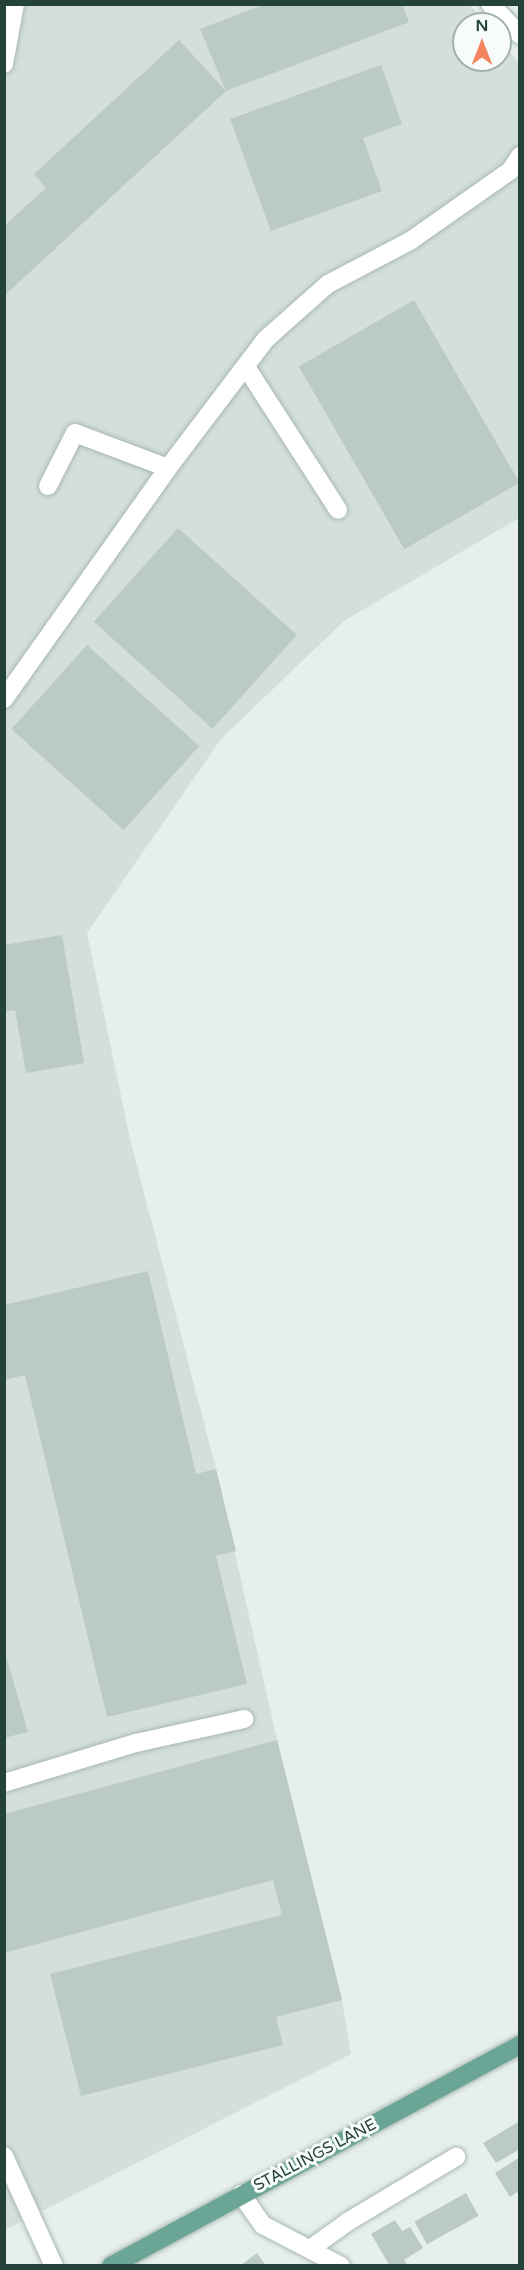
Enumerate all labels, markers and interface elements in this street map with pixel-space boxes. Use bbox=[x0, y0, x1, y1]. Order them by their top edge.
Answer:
north arrow bbox=[452, 12, 512, 72]
text: N bbox=[476, 16, 488, 36]
street label: STALLINGS LANE bbox=[251, 2115, 379, 2195]

